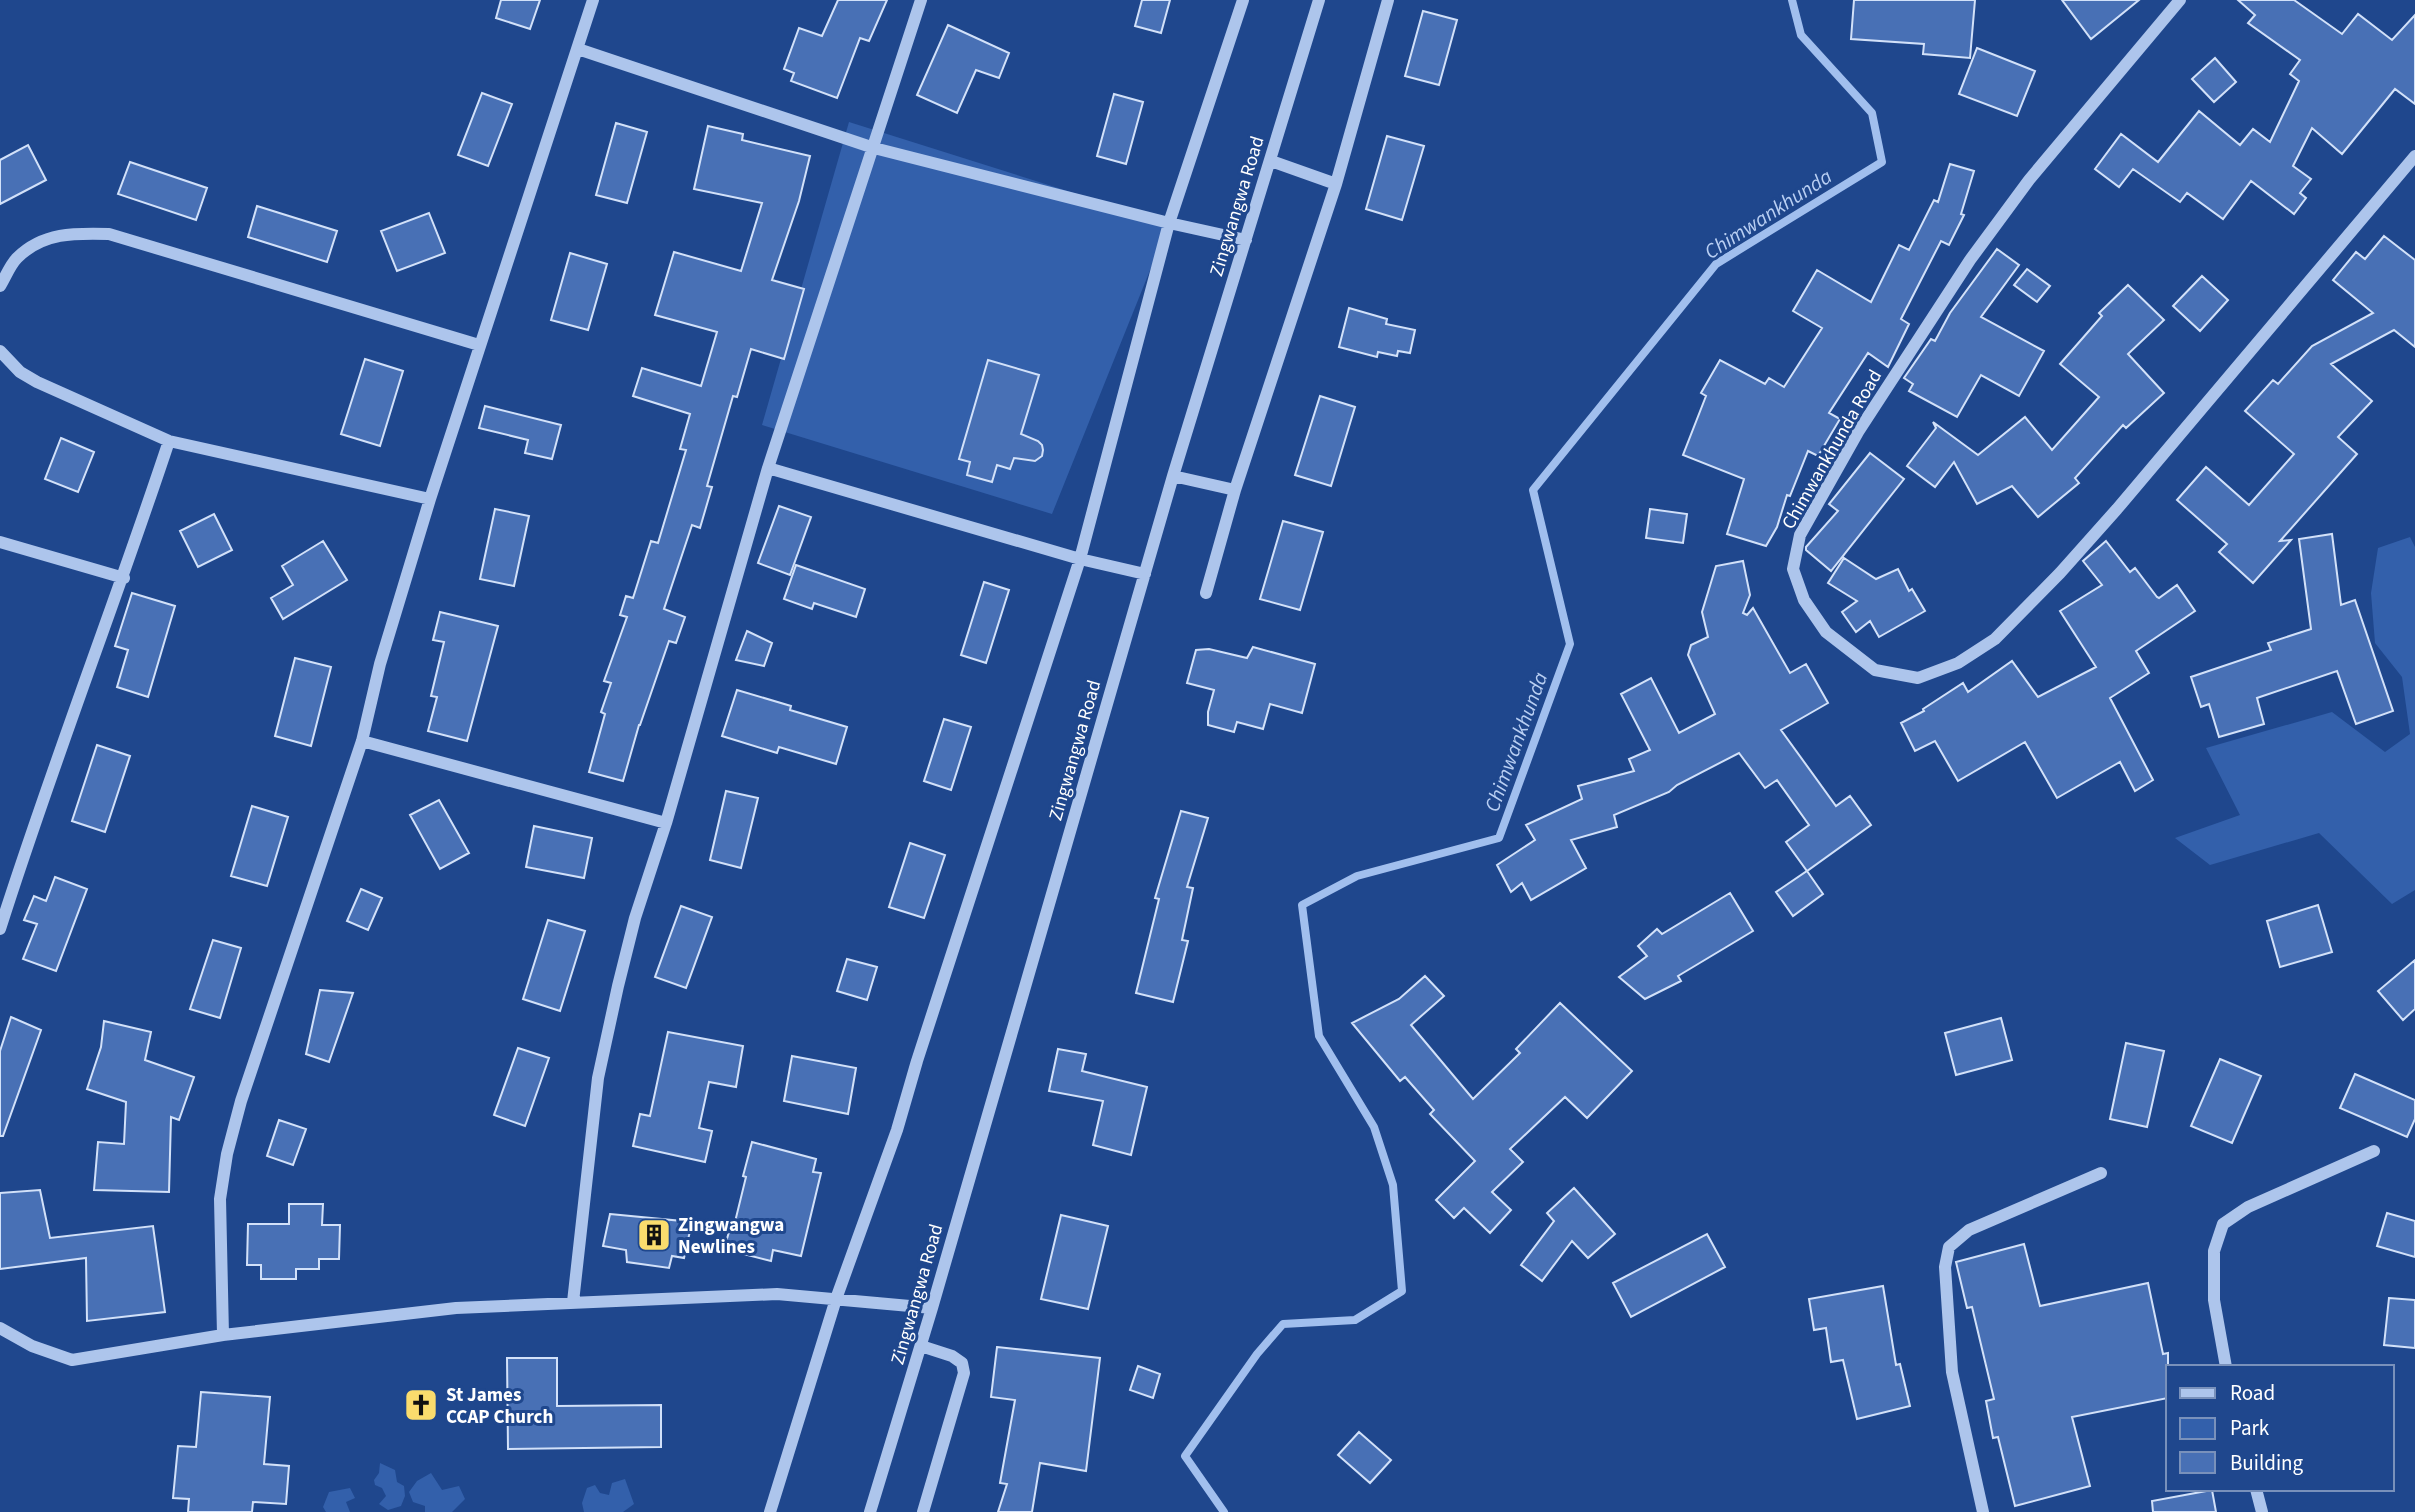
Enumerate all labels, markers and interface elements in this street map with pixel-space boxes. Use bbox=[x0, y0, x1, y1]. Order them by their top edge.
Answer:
street label: Zingwangwa Road bbox=[1203, 133, 1272, 280]
water label: Chimwankhunda bbox=[1698, 161, 1838, 267]
street label: Chimwankhunda Road bbox=[1776, 365, 1889, 535]
water label: Chimwankhunda bbox=[1477, 668, 1555, 816]
street label: Zingwangwa Road bbox=[1042, 677, 1108, 824]
place label: Zingwangwa Newlines bbox=[678, 1212, 784, 1261]
building icon: Zingwangwa Newlines bbox=[635, 1216, 673, 1254]
street label: Zingwangwa Road bbox=[884, 1221, 950, 1368]
legend bbox=[2166, 1365, 2394, 1491]
text: Road bbox=[2230, 1378, 2275, 1408]
place label: St James CCAP Church bbox=[446, 1382, 553, 1431]
church icon: St James CCAP Church bbox=[402, 1386, 440, 1424]
text: Park bbox=[2230, 1413, 2270, 1443]
text: Building bbox=[2230, 1448, 2304, 1478]

